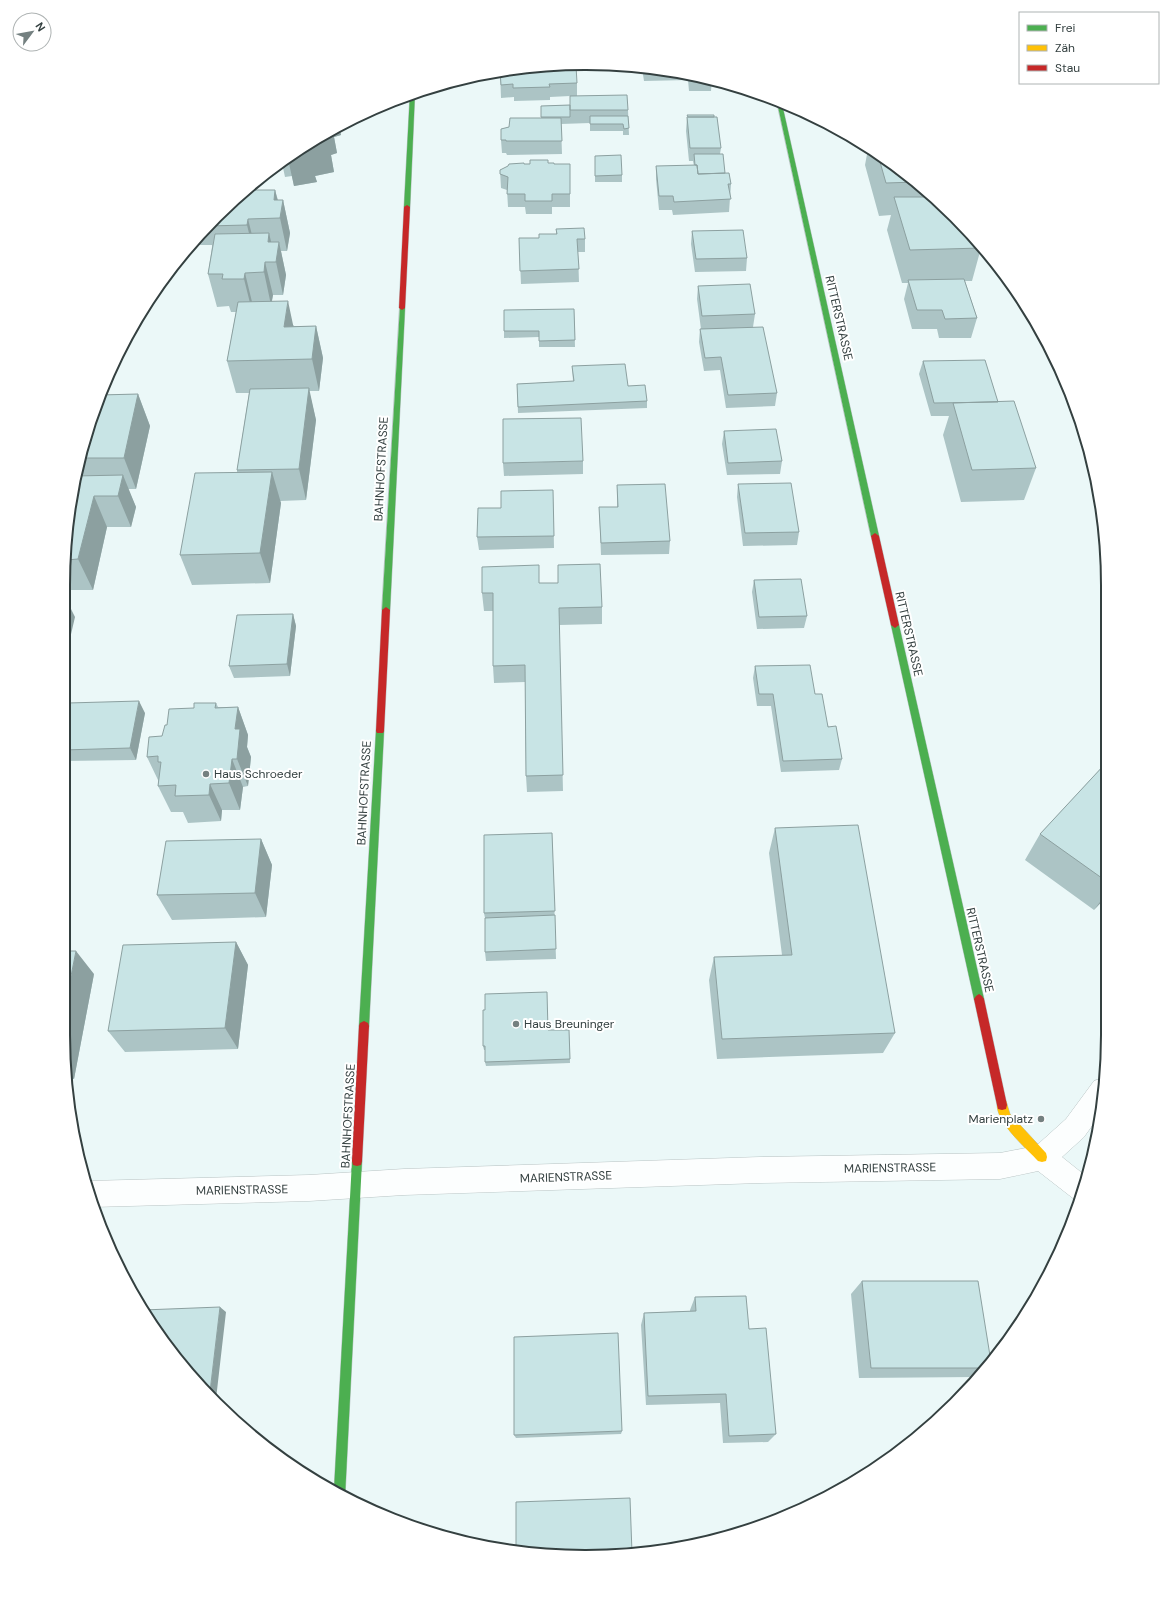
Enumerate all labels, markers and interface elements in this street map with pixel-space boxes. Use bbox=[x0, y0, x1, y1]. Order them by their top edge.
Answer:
north arrow bbox=[12, 12, 52, 52]
legend bbox=[1019, 12, 1159, 84]
text: N bbox=[32, 20, 49, 34]
text: Frei bbox=[1055, 20, 1075, 36]
text: Zäh bbox=[1055, 40, 1075, 56]
text: Stau bbox=[1055, 60, 1080, 76]
street label: RITTERSTRASSE bbox=[821, 274, 857, 362]
street label: BAHNHOFSTRASSE bbox=[370, 416, 392, 522]
street label: RITTERSTRASSE bbox=[891, 590, 927, 678]
street label: BAHNHOFSTRASSE bbox=[353, 740, 375, 846]
place label: Haus Schroeder bbox=[214, 766, 303, 782]
marker: Haus Schroeder bbox=[201, 769, 211, 779]
street label: RITTERSTRASSE bbox=[962, 906, 998, 994]
place label: Haus Breuninger bbox=[524, 1016, 615, 1032]
marker: Haus Breuninger bbox=[511, 1019, 521, 1029]
street label: BAHNHOFSTRASSE bbox=[337, 1063, 359, 1169]
place label: Marienplatz bbox=[969, 1111, 1033, 1127]
marker: Marienplatz bbox=[1036, 1114, 1046, 1124]
street label: MARIENSTRASSE bbox=[844, 1159, 937, 1177]
street label: MARIENSTRASSE bbox=[520, 1167, 613, 1187]
street label: MARIENSTRASSE bbox=[196, 1181, 289, 1199]

